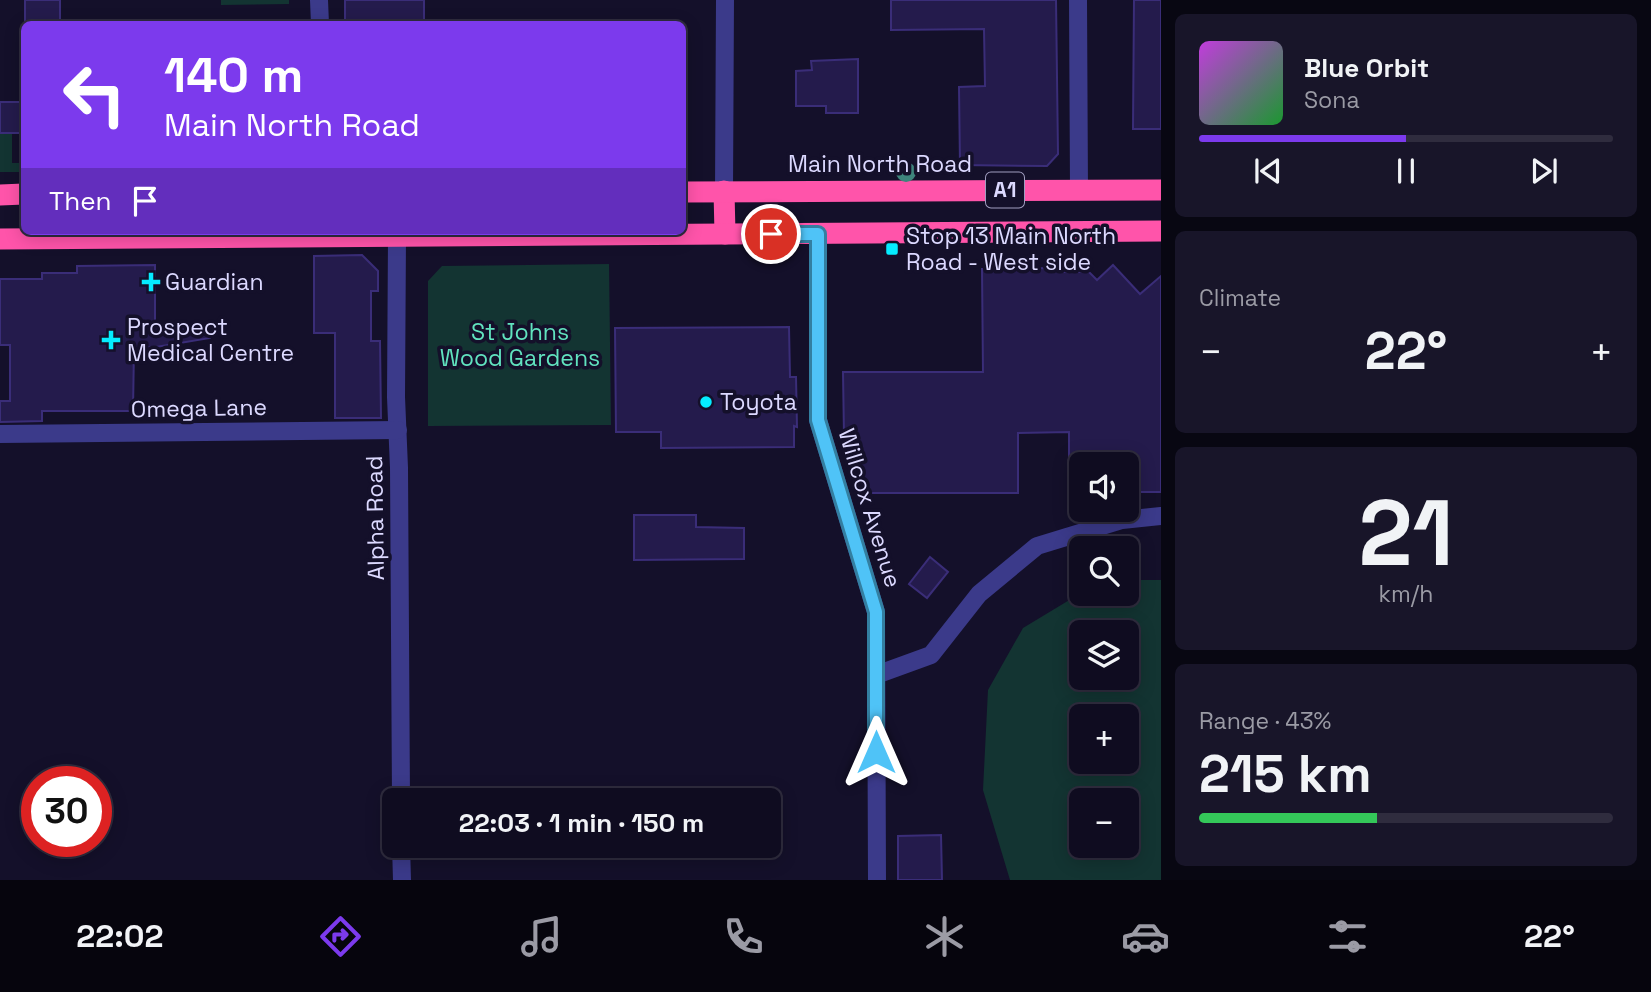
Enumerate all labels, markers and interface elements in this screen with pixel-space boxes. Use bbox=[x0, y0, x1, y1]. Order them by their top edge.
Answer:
text: 140 m bbox=[164, 44, 303, 106]
icon: left bbox=[49, 49, 140, 140]
text: Blue Orbit bbox=[1304, 51, 1429, 85]
text: Sona bbox=[1304, 85, 1360, 115]
text: Main North Road bbox=[164, 105, 420, 145]
street label: Main North Road bbox=[788, 149, 972, 179]
icon: previous bbox=[1249, 152, 1287, 190]
icon: pause bbox=[1387, 152, 1425, 190]
icon: next bbox=[1525, 152, 1563, 190]
road number: A1 bbox=[986, 172, 1024, 208]
icon: arrive bbox=[126, 182, 164, 220]
text: Then bbox=[49, 184, 112, 218]
pin bbox=[741, 204, 801, 264]
icon: arrive bbox=[752, 215, 790, 253]
place label: Stop 13 Main North Road - West side bbox=[906, 221, 1116, 277]
marker: Stop 13 Main North Road - West side bbox=[884, 241, 900, 257]
place label: Guardian bbox=[165, 267, 264, 297]
marker: Guardian bbox=[143, 274, 159, 290]
text: Climate bbox=[1199, 283, 1281, 313]
place label: Prospect Medical Centre bbox=[127, 312, 294, 368]
park label: St Johns Wood Gardens bbox=[440, 317, 600, 373]
text: 22° bbox=[1365, 318, 1447, 384]
text: − bbox=[1199, 328, 1223, 376]
text: + bbox=[1589, 328, 1613, 376]
marker: Prospect Medical Centre bbox=[101, 330, 121, 350]
place label: Toyota bbox=[720, 387, 797, 417]
street label: Omega Lane bbox=[131, 392, 267, 424]
marker: Toyota bbox=[698, 394, 714, 410]
street label: Willcox Avenue bbox=[832, 425, 908, 591]
map controls bbox=[1069, 452, 1139, 858]
button: sound bbox=[1069, 452, 1139, 522]
street label: Alpha Road bbox=[359, 455, 391, 581]
text: 21 bbox=[1358, 475, 1454, 592]
button: search bbox=[1069, 536, 1139, 606]
text: km/h bbox=[1379, 579, 1433, 609]
button: layers bbox=[1069, 620, 1139, 690]
button: + bbox=[1069, 704, 1139, 774]
text: Range · 43% bbox=[1199, 706, 1331, 736]
position arrow bbox=[839, 715, 913, 789]
text: 215 km bbox=[1199, 741, 1372, 807]
speed limit sign: 30 bbox=[21, 766, 112, 857]
button: − bbox=[1069, 788, 1139, 858]
text: 22:03 · 1 min · 150 m bbox=[459, 806, 704, 840]
icon: directions bbox=[316, 912, 365, 961]
icon: music bbox=[517, 912, 566, 961]
icon: phone bbox=[719, 912, 768, 961]
icon: climate bbox=[920, 912, 969, 961]
icon: car bbox=[1121, 912, 1170, 961]
icon: filters bbox=[1323, 912, 1372, 961]
text: 22:02 bbox=[76, 916, 163, 956]
text: 22° bbox=[1524, 916, 1575, 956]

